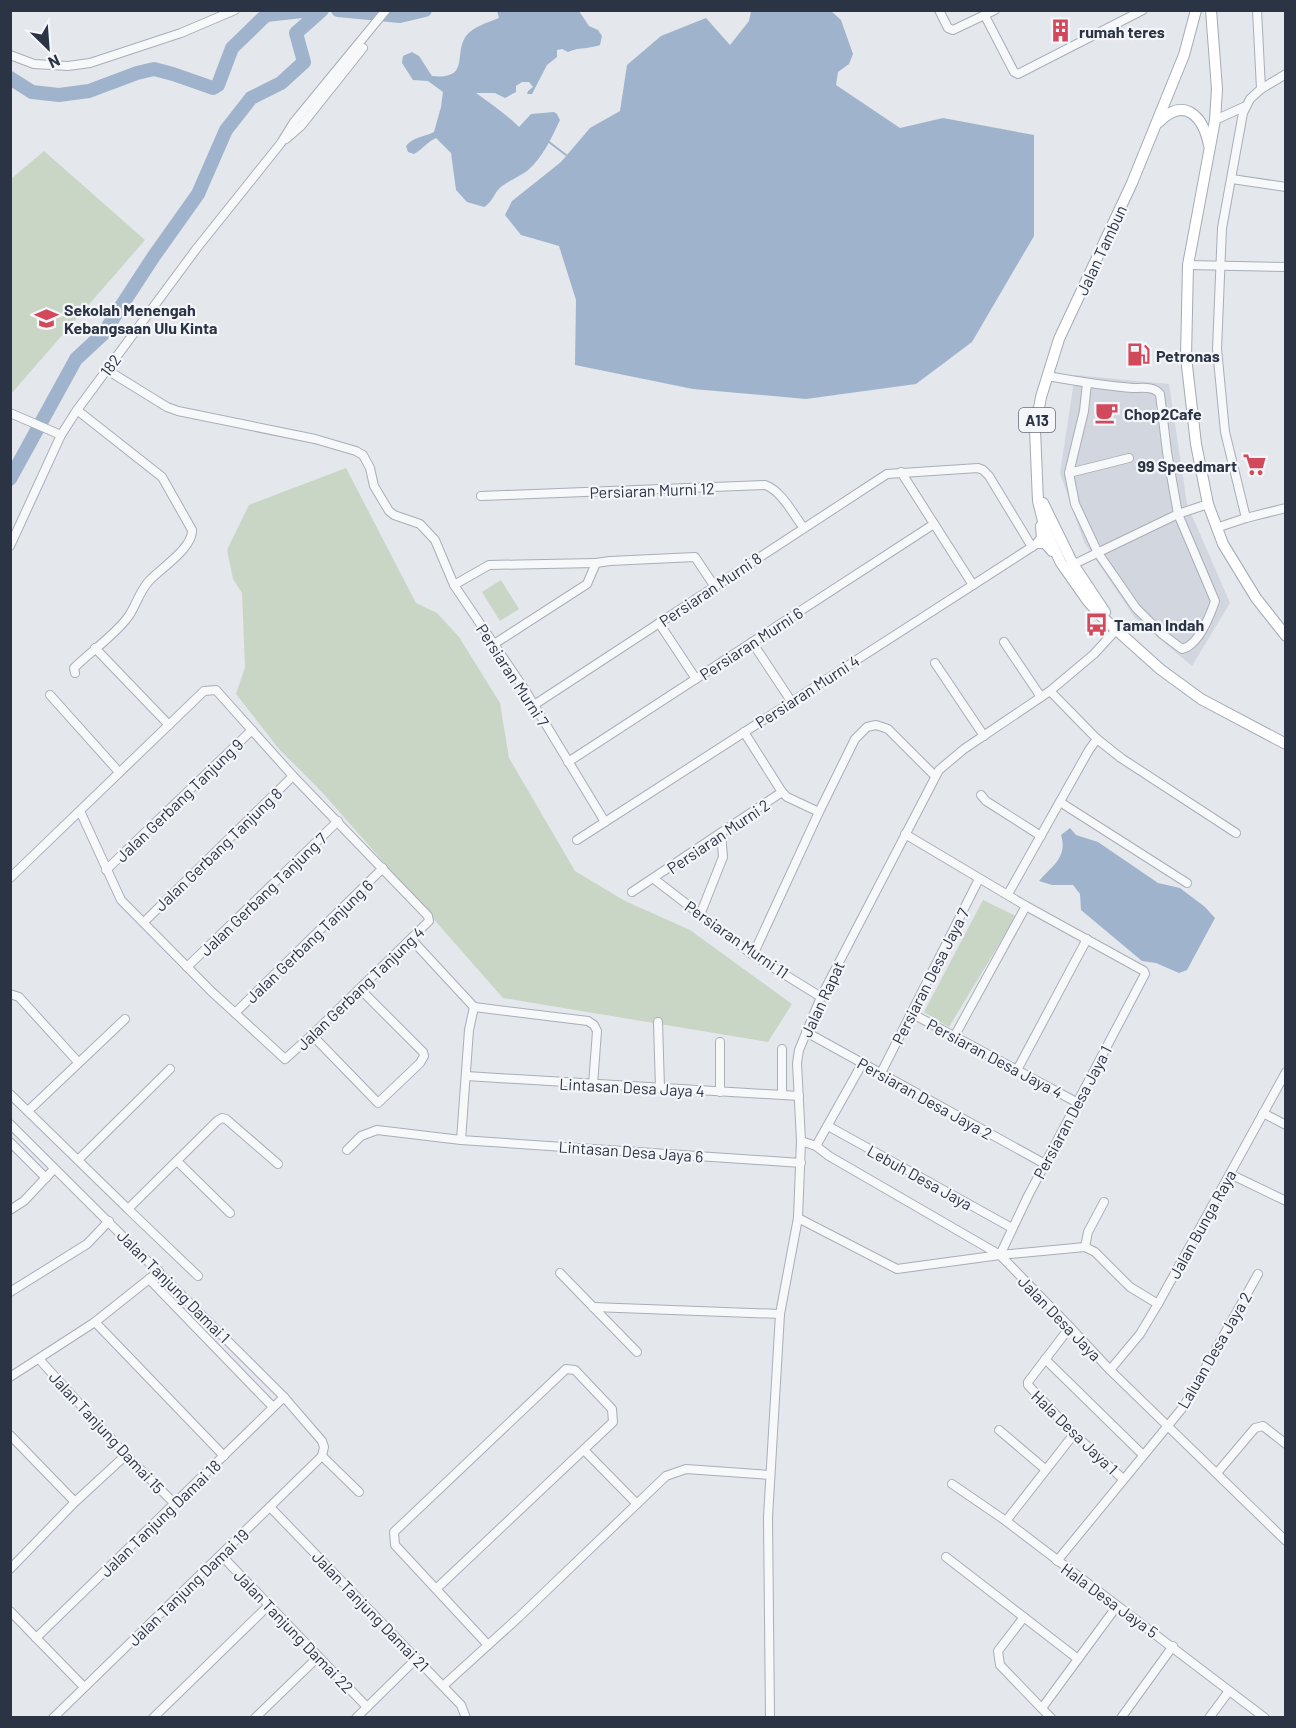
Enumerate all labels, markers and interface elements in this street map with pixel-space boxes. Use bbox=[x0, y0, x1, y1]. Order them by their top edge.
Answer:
north arrow bbox=[18, 18, 78, 78]
building icon: rumah teres bbox=[1048, 18, 1074, 44]
place label: rumah teres bbox=[1079, 22, 1165, 41]
text: N bbox=[46, 51, 63, 73]
street label: Jalan Tambun bbox=[1072, 202, 1130, 298]
place label: Sekolah Menengah Kebangsaan Ulu Kinta bbox=[64, 300, 217, 337]
school or university icon: Sekolah Menengah Kebangsaan Ulu Kinta bbox=[33, 305, 59, 331]
fuel station icon: Petronas bbox=[1125, 342, 1151, 368]
place label: Petronas bbox=[1156, 346, 1220, 365]
street label: 182 bbox=[96, 350, 124, 380]
cafe icon: Chop2Cafe bbox=[1093, 400, 1119, 426]
place label: Chop2Cafe bbox=[1124, 404, 1202, 423]
road number: A13 bbox=[1019, 408, 1055, 432]
supermarket icon: 99 Speedmart bbox=[1242, 452, 1268, 478]
place label: 99 Speedmart bbox=[1138, 456, 1237, 475]
street label: Persiaran Murni 12 bbox=[589, 478, 715, 502]
street label: Persiaran Murni 8 bbox=[655, 548, 765, 630]
street label: Persiaran Murni 6 bbox=[696, 603, 806, 683]
bus stop icon: Taman Indah bbox=[1083, 611, 1109, 637]
place label: Taman Indah bbox=[1114, 615, 1204, 634]
street label: Persiaran Murni 7 bbox=[473, 620, 553, 730]
street label: Persiaran Murni 4 bbox=[752, 650, 862, 732]
street label: Jalan Gerbang Tanjung 9 bbox=[111, 734, 247, 866]
street label: Jalan Gerbang Tanjung 8 bbox=[150, 783, 286, 915]
street label: Persiaran Murni 2 bbox=[663, 795, 773, 877]
street label: Jalan Gerbang Tanjung 7 bbox=[196, 828, 331, 959]
street label: Jalan Gerbang Tanjung 6 bbox=[242, 875, 376, 1007]
street label: Persiaran Murni 11 bbox=[681, 896, 793, 982]
street label: Persiaran Desa Jaya 7 bbox=[887, 904, 973, 1047]
street label: Jalan Gerbang Tanjung 4 bbox=[292, 922, 428, 1054]
street label: Jalan Rapat bbox=[796, 958, 848, 1040]
street label: Persiaran Desa Jaya 4 bbox=[924, 1014, 1066, 1102]
street label: Persiaran Desa Jaya 1 bbox=[1029, 1042, 1115, 1182]
street label: Persiaran Desa Jaya 2 bbox=[854, 1053, 996, 1143]
street label: Lintasan Desa Jaya 4 bbox=[559, 1074, 705, 1100]
street label: Lintasan Desa Jaya 6 bbox=[558, 1136, 704, 1166]
street label: Lebuh Desa Jaya bbox=[864, 1140, 976, 1214]
street label: Jalan Bunga Raya bbox=[1164, 1166, 1240, 1282]
street label: Jalan Tanjung Damai 1 bbox=[114, 1226, 234, 1346]
street label: Jalan Desa Jaya bbox=[1015, 1271, 1105, 1365]
street label: Laluan Desa Jaya 2 bbox=[1173, 1288, 1255, 1412]
street label: Jalan Tanjung Damai 15 bbox=[45, 1367, 169, 1497]
street label: Hala Desa Jaya 1 bbox=[1028, 1386, 1122, 1478]
street label: Jalan Tanjung Damai 18 bbox=[96, 1456, 224, 1580]
street label: Jalan Tanjung Damai 19 bbox=[124, 1525, 252, 1649]
street label: Jalan Tanjung Damai 21 bbox=[309, 1547, 433, 1675]
street label: Hala Desa Jaya 5 bbox=[1058, 1558, 1162, 1642]
street label: Jalan Tanjung Damai 22 bbox=[230, 1566, 358, 1696]

